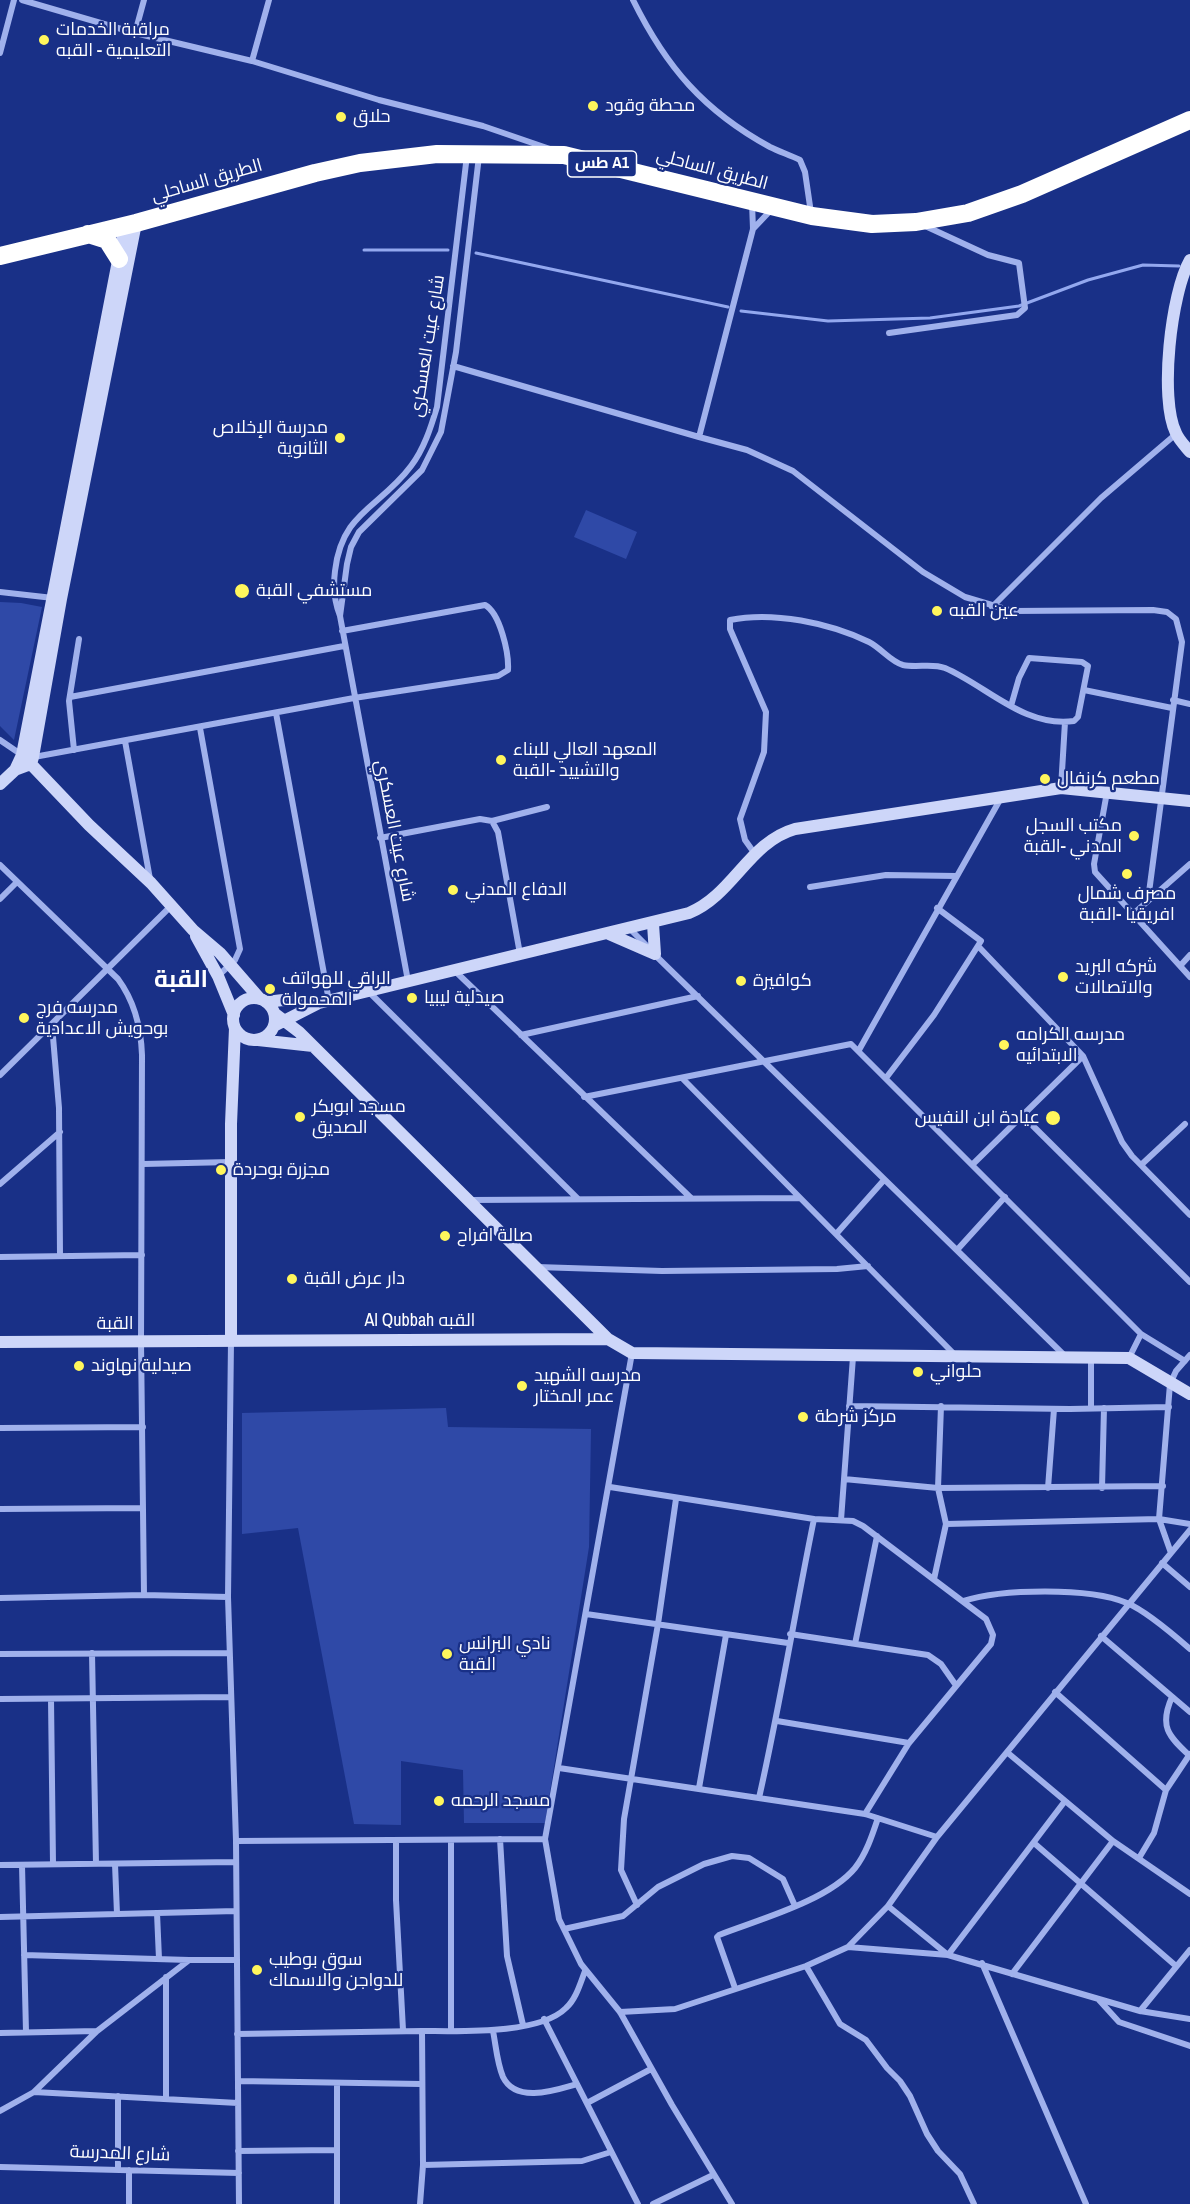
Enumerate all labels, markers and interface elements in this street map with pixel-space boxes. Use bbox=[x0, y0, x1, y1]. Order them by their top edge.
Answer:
place label: مراقبة الخدمات التعليمية - القبه bbox=[56, 19, 171, 62]
marker: مراقبة الخدمات التعليمية - القبه bbox=[37, 33, 51, 47]
place label: محطة وقود bbox=[605, 95, 695, 117]
marker: محطة وقود bbox=[586, 99, 600, 113]
place label: حلاق bbox=[353, 106, 391, 128]
marker: حلاق bbox=[334, 110, 348, 124]
street label: الطريق الساحلي bbox=[654, 145, 770, 195]
road number: طس A1 bbox=[568, 151, 636, 177]
street label: الطريق الساحلي bbox=[149, 155, 265, 207]
street label: شارع عيت العسكري bbox=[406, 273, 450, 419]
place label: مدرسة الإخلاص الثانوية bbox=[213, 417, 328, 460]
marker: مدرسة الإخلاص الثانوية bbox=[333, 431, 347, 445]
place label: مستشفي القبة bbox=[256, 580, 372, 602]
marker: مستشفي القبة bbox=[233, 582, 251, 600]
place label: عين القبه bbox=[949, 600, 1019, 622]
marker: عين القبه bbox=[930, 604, 944, 618]
place label: المعهد العالي للبناء والتشييد -القبة bbox=[513, 739, 657, 782]
marker: المعهد العالي للبناء والتشييد -القبة bbox=[494, 753, 508, 767]
street label: شارع عيت العسكري bbox=[370, 758, 418, 904]
place label: مطعم كرنفال bbox=[1057, 768, 1160, 790]
marker: مطعم كرنفال bbox=[1038, 772, 1052, 786]
place label: مكتب السجل المدني -القبة bbox=[1024, 815, 1122, 858]
marker: مكتب السجل المدني -القبة bbox=[1127, 829, 1141, 843]
marker: مصرف شمال افريقيا -القبة bbox=[1120, 867, 1134, 881]
place label: الدفاع المدني bbox=[465, 879, 567, 901]
marker: الدفاع المدني bbox=[446, 883, 460, 897]
place label: مصرف شمال افريقيا -القبة bbox=[1078, 883, 1176, 926]
place label: شركه البريد والاتصالات bbox=[1075, 956, 1157, 998]
district label: القبة bbox=[154, 967, 208, 995]
place label: الراقي للهواتف المحمولة bbox=[282, 968, 391, 1010]
place label: كوافيرة bbox=[753, 970, 812, 992]
marker: شركه البريد والاتصالات bbox=[1056, 970, 1070, 984]
marker: كوافيرة bbox=[734, 974, 748, 988]
marker: الراقي للهواتف المحمولة bbox=[263, 982, 277, 996]
place label: صيدلية ليبيا bbox=[424, 987, 505, 1009]
marker: صيدلية ليبيا bbox=[405, 991, 419, 1005]
place label: مدرسه فرج بوحويش الاعدادية bbox=[36, 997, 168, 1040]
marker: مدرسه فرج بوحويش الاعدادية bbox=[17, 1011, 31, 1025]
place label: مدرسه الكرامه الابتدائيه bbox=[1016, 1024, 1125, 1066]
marker: مدرسه الكرامه الابتدائيه bbox=[997, 1038, 1011, 1052]
place label: مسجد ابوبكر الصديق bbox=[312, 1096, 406, 1138]
place label: عيادة ابن النفيس bbox=[915, 1107, 1040, 1129]
marker: عيادة ابن النفيس bbox=[1044, 1109, 1062, 1127]
marker: مسجد ابوبكر الصديق bbox=[293, 1110, 307, 1124]
place label: مجزرة بوحردة bbox=[233, 1159, 330, 1181]
marker: مجزرة بوحردة bbox=[214, 1163, 228, 1177]
place label: صالة افراح bbox=[457, 1225, 533, 1247]
marker: صالة افراح bbox=[438, 1229, 452, 1243]
place label: دار عرض القبة bbox=[304, 1268, 405, 1290]
marker: دار عرض القبة bbox=[285, 1272, 299, 1286]
street label: Al Qubbah القبه bbox=[365, 1310, 475, 1332]
street label: القبة bbox=[97, 1313, 133, 1335]
place label: صيدلية نهاوند bbox=[91, 1355, 192, 1377]
marker: صيدلية نهاوند bbox=[72, 1359, 86, 1373]
place label: حلواني bbox=[930, 1361, 981, 1383]
place label: مدرسه الشهيد عمر المختار bbox=[534, 1365, 641, 1408]
marker: حلواني bbox=[911, 1365, 925, 1379]
marker: مدرسه الشهيد عمر المختار bbox=[515, 1379, 529, 1393]
place label: مركز شرطة bbox=[815, 1406, 896, 1428]
marker: مركز شرطة bbox=[796, 1410, 810, 1424]
place label: نادي البرانس القبة bbox=[459, 1633, 551, 1676]
marker: نادي البرانس القبة bbox=[440, 1647, 454, 1661]
place label: مسجد الرحمه bbox=[451, 1790, 550, 1812]
marker: مسجد الرحمه bbox=[432, 1794, 446, 1808]
place label: سوق بوطيب للدواجن والاسماك bbox=[269, 1949, 403, 1992]
marker: سوق بوطيب للدواجن والاسماك bbox=[250, 1963, 264, 1977]
street label: شارع المدرسة bbox=[69, 2141, 171, 2167]

